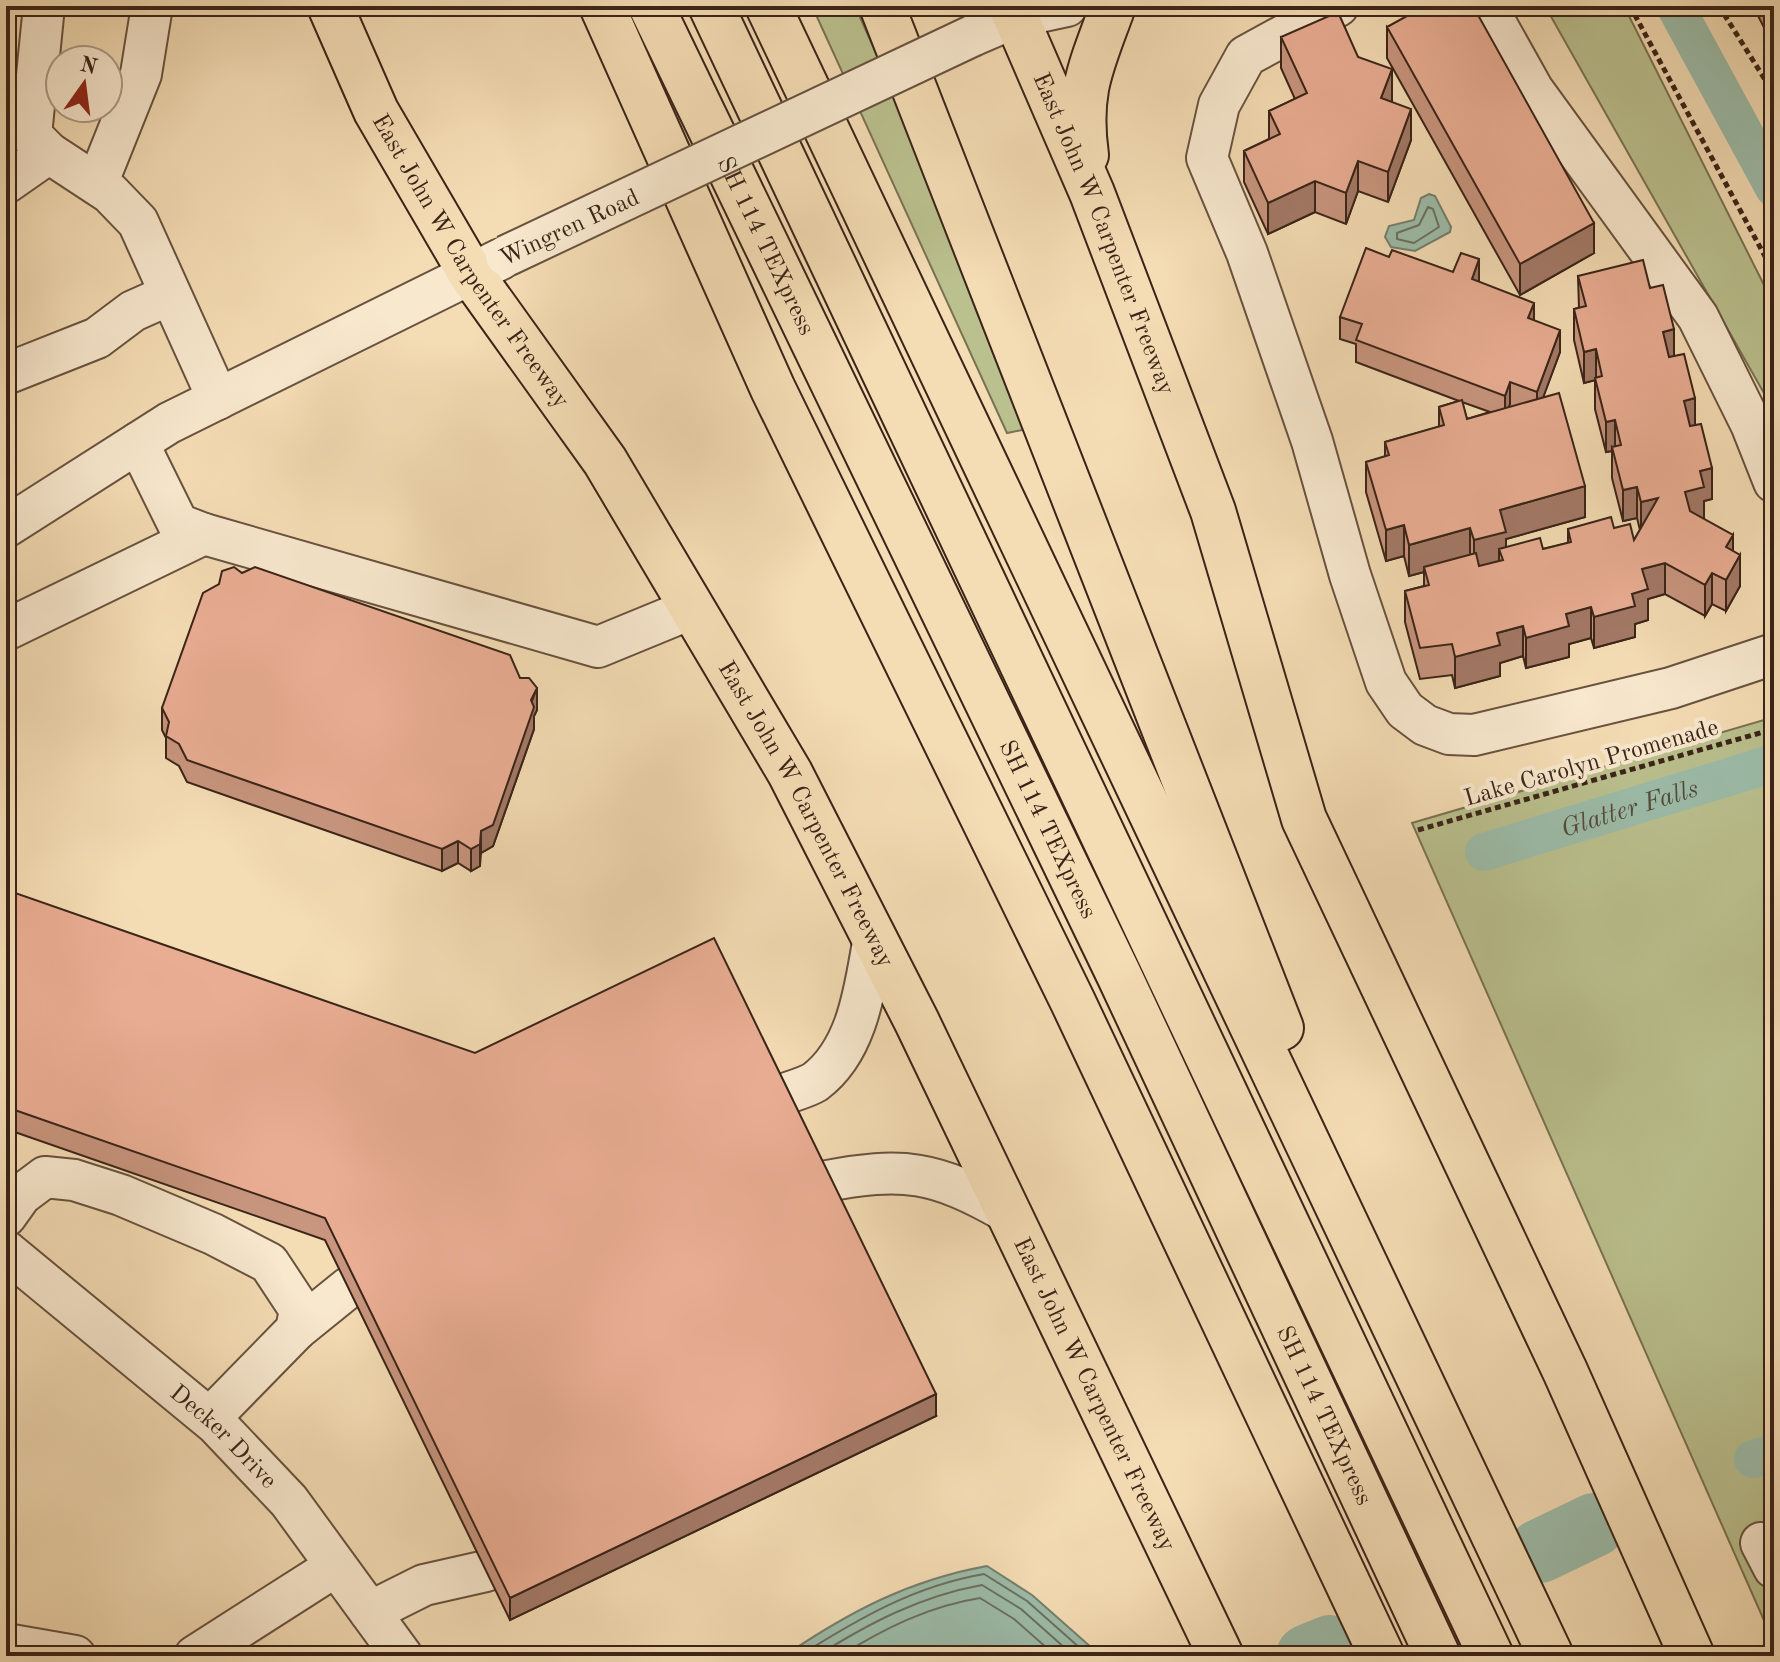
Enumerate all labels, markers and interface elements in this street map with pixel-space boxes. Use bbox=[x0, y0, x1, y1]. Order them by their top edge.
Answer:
north arrow bbox=[44, 44, 124, 124]
text: N bbox=[78, 54, 99, 79]
street label: East John W Carpenter Freeway bbox=[1027, 70, 1178, 399]
street label: East John W Carpenter Freeway bbox=[366, 110, 573, 413]
street label: SH 114 TEXpress bbox=[712, 153, 818, 339]
street label: Wingren Road bbox=[496, 186, 643, 272]
street label: East John W Carpenter Freeway bbox=[712, 658, 897, 972]
street label: Lake Carolyn Promenade bbox=[1462, 716, 1721, 812]
street label: SH 114 TEXpress bbox=[994, 737, 1100, 923]
water label: Glatter Falls bbox=[1558, 776, 1702, 843]
street label: East John W Carpenter Freeway bbox=[1008, 1234, 1179, 1555]
street label: SH 114 TEXpress bbox=[1271, 1323, 1376, 1509]
street label: Decker Drive bbox=[165, 1381, 280, 1494]

